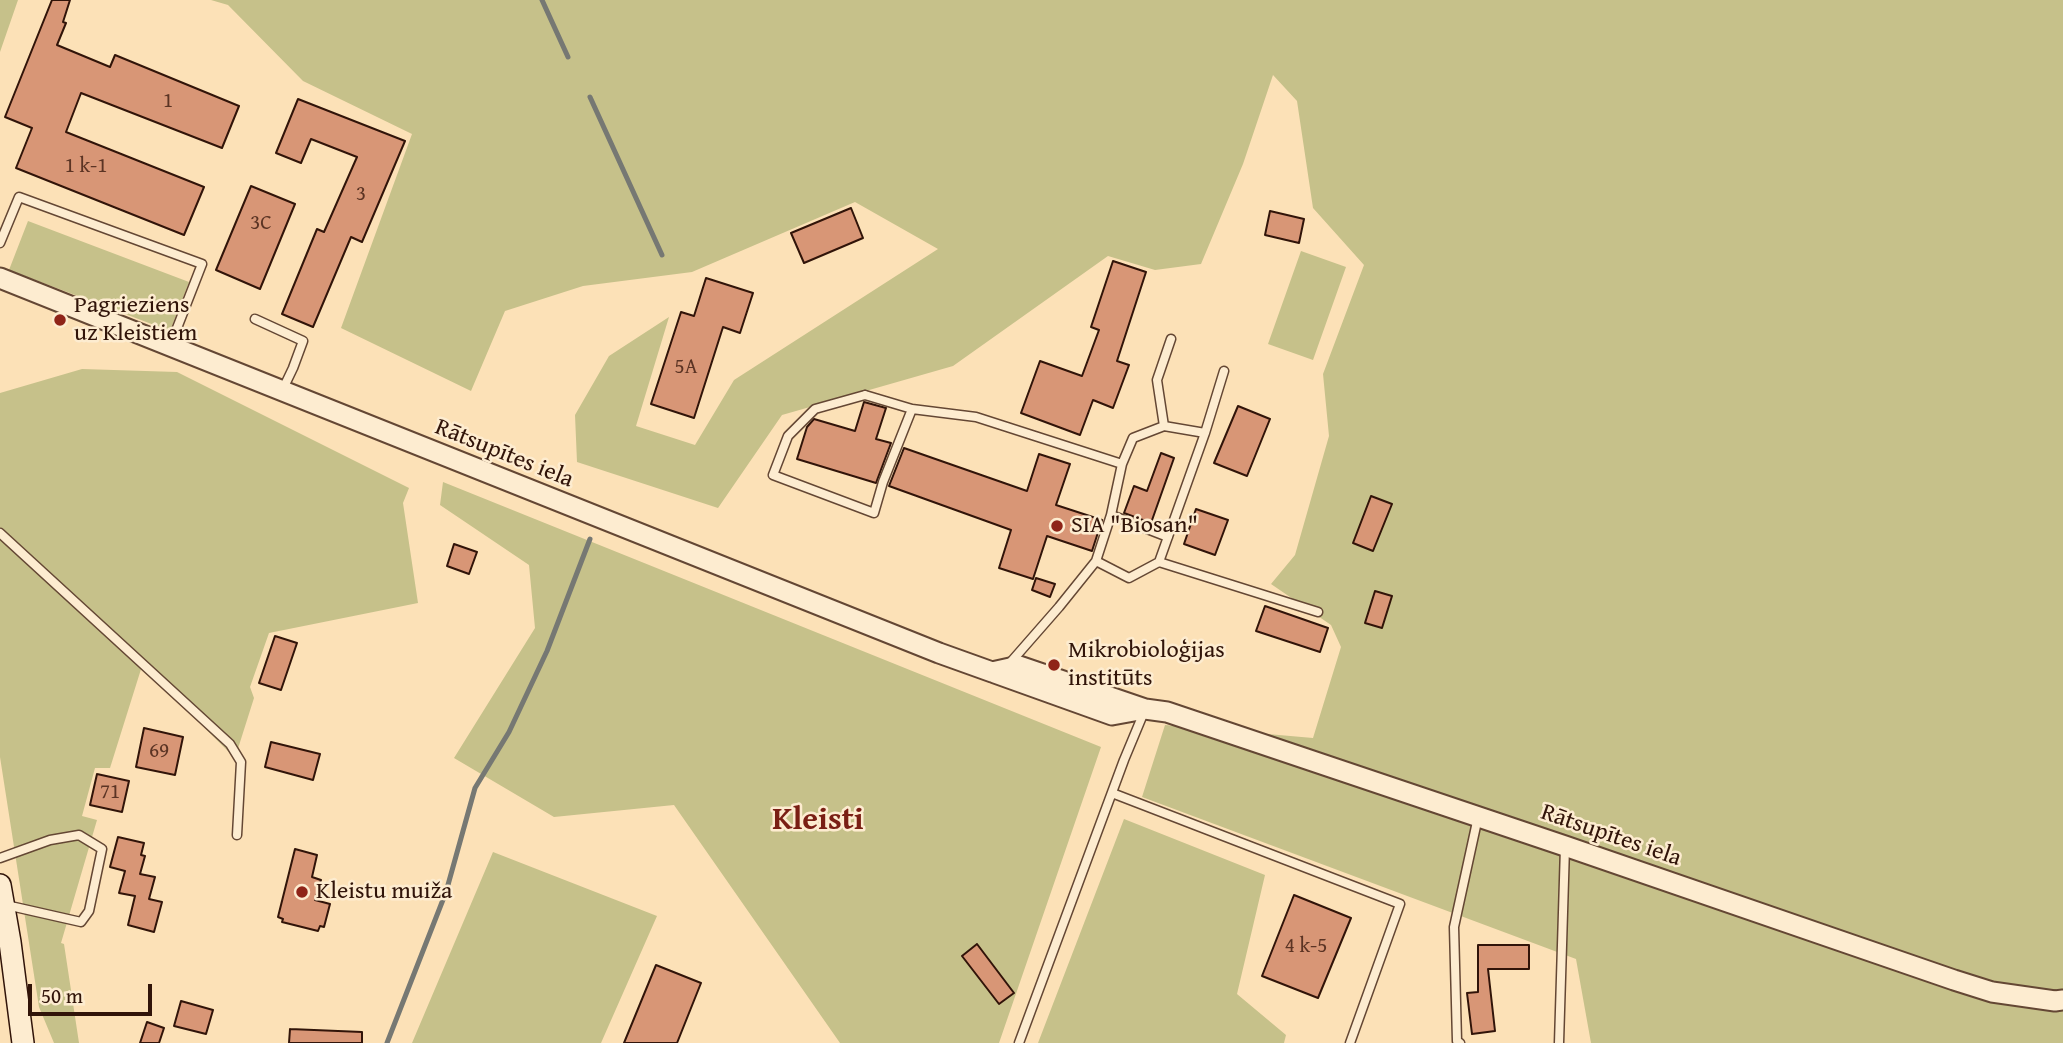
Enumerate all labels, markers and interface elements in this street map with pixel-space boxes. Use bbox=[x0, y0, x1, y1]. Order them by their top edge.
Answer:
house number: 1 bbox=[163, 89, 173, 115]
house number: 1 k-1 bbox=[65, 154, 107, 180]
house number: 3 bbox=[356, 182, 366, 208]
house number: 3C bbox=[250, 211, 272, 237]
place label: Pagrieziens uz Kleistiem bbox=[74, 292, 197, 348]
marker: Pagrieziens uz Kleistiem bbox=[52, 312, 68, 328]
house number: 5A bbox=[675, 355, 697, 381]
street label: Rātsupītes iela bbox=[431, 413, 577, 495]
place label: SIA "Biosan" bbox=[1071, 512, 1198, 540]
marker: SIA "Biosan" bbox=[1049, 518, 1065, 534]
place label: Mikrobioloģijas institūts bbox=[1068, 637, 1225, 693]
marker: Mikrobioloģijas institūts bbox=[1046, 657, 1062, 673]
house number: 69 bbox=[149, 739, 169, 765]
house number: 71 bbox=[100, 780, 120, 806]
street label: Rātsupītes iela bbox=[1537, 799, 1685, 873]
district label: Kleisti bbox=[772, 802, 864, 840]
place label: Kleistu muiža bbox=[316, 878, 452, 906]
marker: Kleistu muiža bbox=[294, 884, 310, 900]
house number: 4 k-5 bbox=[1285, 934, 1327, 960]
scale bar bbox=[32, 970, 156, 1014]
text: 50 m bbox=[41, 980, 83, 1011]

